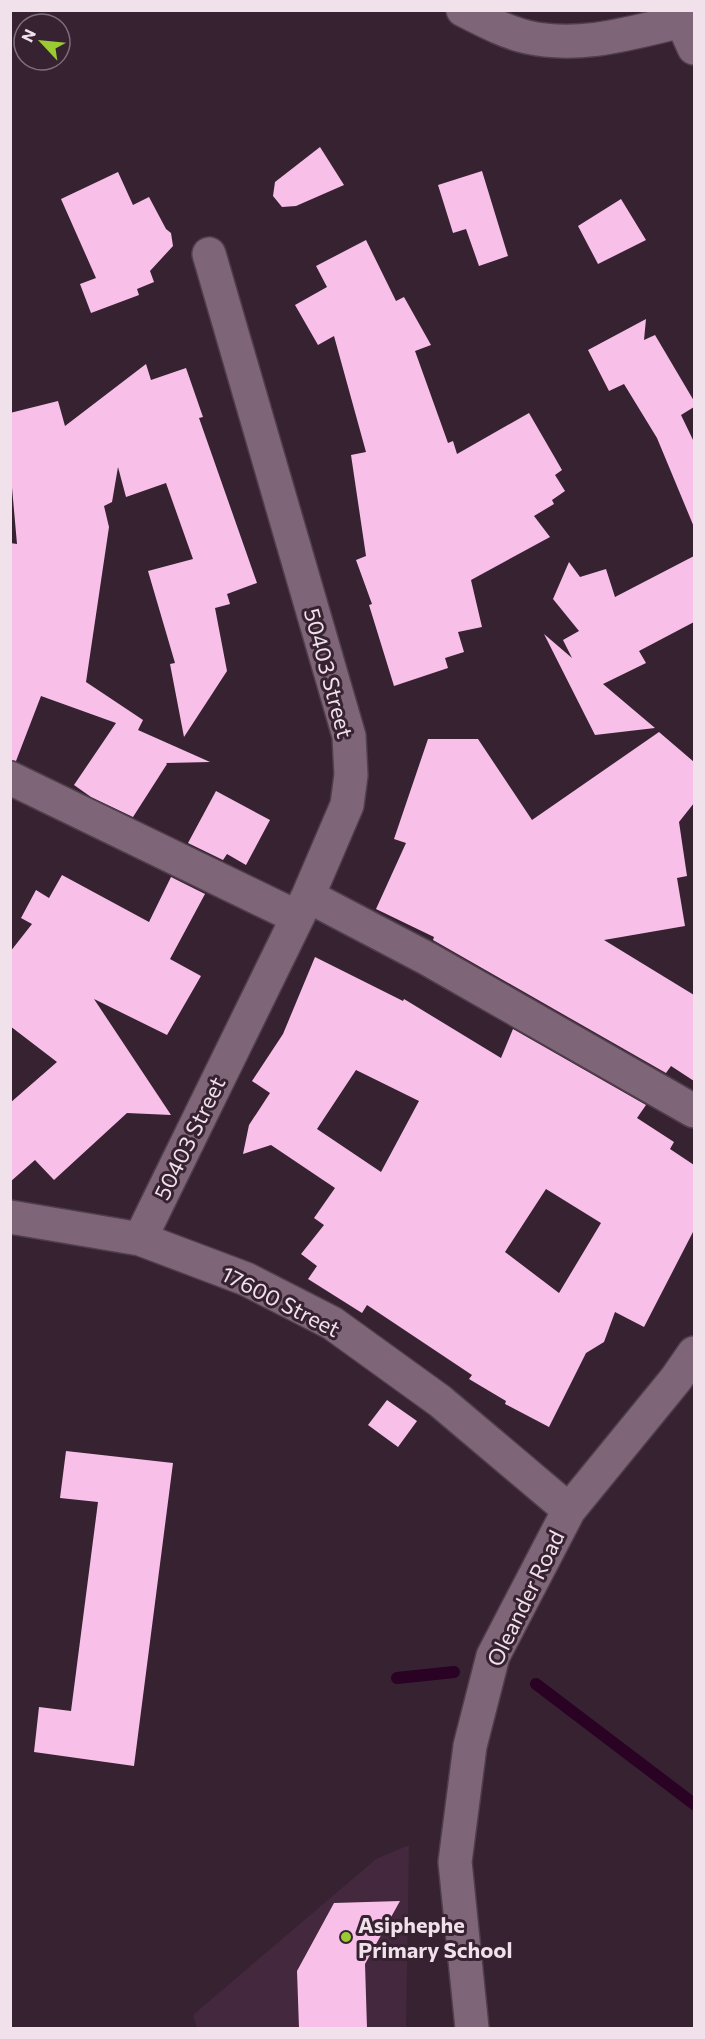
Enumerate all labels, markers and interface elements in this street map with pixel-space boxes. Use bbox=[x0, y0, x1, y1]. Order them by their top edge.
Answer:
north arrow bbox=[12, 12, 72, 72]
text: N bbox=[17, 26, 39, 45]
street label: 50403 Street bbox=[299, 605, 359, 741]
street label: 50403 Street bbox=[148, 1072, 230, 1204]
street label: 17600 Street bbox=[217, 1260, 345, 1342]
street label: Oleander Road bbox=[480, 1526, 570, 1670]
place label: Asiphephe Primary School bbox=[358, 1911, 513, 1963]
marker: Asiphephe Primary School bbox=[339, 1930, 353, 1944]

